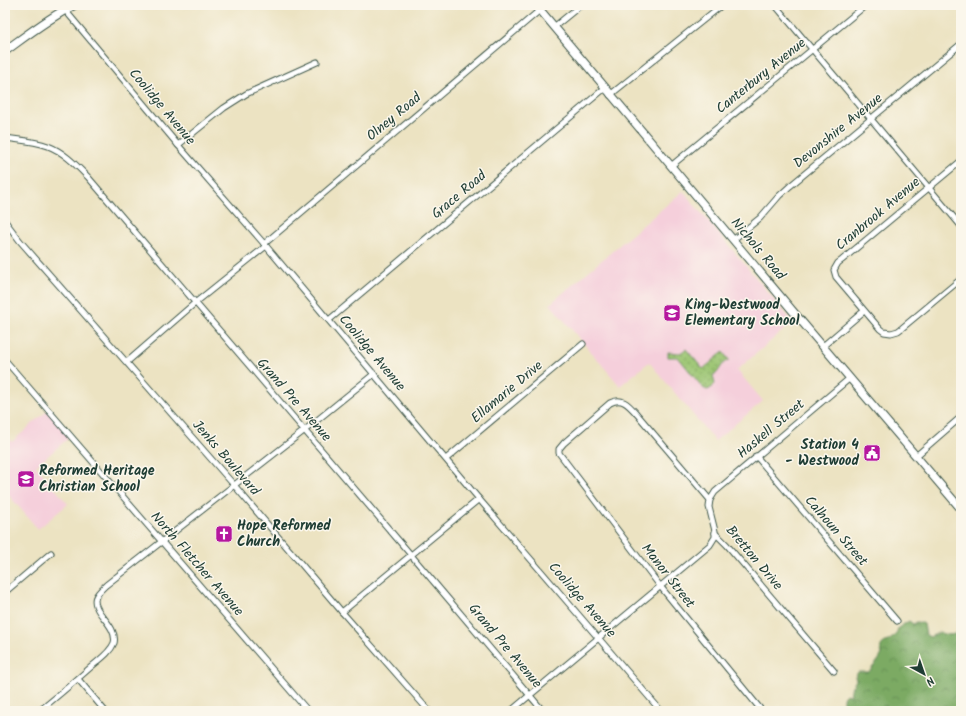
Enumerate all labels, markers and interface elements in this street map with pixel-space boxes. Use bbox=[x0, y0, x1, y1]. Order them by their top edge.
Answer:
street label: Canterbury Avenue bbox=[711, 32, 812, 119]
street label: Coolidge Avenue bbox=[123, 64, 201, 151]
street label: Olney Road bbox=[362, 87, 427, 147]
street label: Devonshire Avenue bbox=[788, 88, 888, 174]
street label: Grace Road bbox=[427, 165, 492, 225]
street label: Cranbrook Avenue bbox=[831, 171, 926, 256]
street label: Nichols Road bbox=[725, 213, 791, 286]
place label: King-Westwood Elementary School bbox=[685, 294, 800, 332]
school or university icon: King-Westwood Elementary School bbox=[662, 303, 682, 323]
street label: Coolidge Avenue bbox=[333, 310, 411, 397]
street label: Grand Pre Avenue bbox=[251, 353, 337, 447]
street label: Ellamarie Drive bbox=[466, 355, 548, 429]
street label: Haskell Street bbox=[732, 394, 810, 464]
street label: Jenks Boulevard bbox=[187, 415, 266, 502]
place label: Station 4 - Westwood bbox=[785, 434, 859, 472]
public building icon: Station 4 - Westwood bbox=[862, 443, 882, 463]
place label: Reformed Heritage Christian School bbox=[39, 460, 155, 498]
school or university icon: Reformed Heritage Christian School bbox=[16, 469, 36, 489]
street label: Calhoun Street bbox=[799, 491, 873, 572]
street label: North Fletcher Avenue bbox=[145, 507, 249, 622]
place label: Hope Reformed Church bbox=[237, 515, 331, 553]
street label: Bretton Drive bbox=[720, 521, 788, 596]
church icon: Hope Reformed Church bbox=[214, 524, 234, 544]
street label: Manor Street bbox=[636, 539, 701, 614]
street label: Coolidge Avenue bbox=[543, 557, 622, 643]
street label: Grand Pre Avenue bbox=[463, 599, 548, 694]
north arrow bbox=[904, 654, 944, 694]
text: N bbox=[921, 672, 938, 690]

